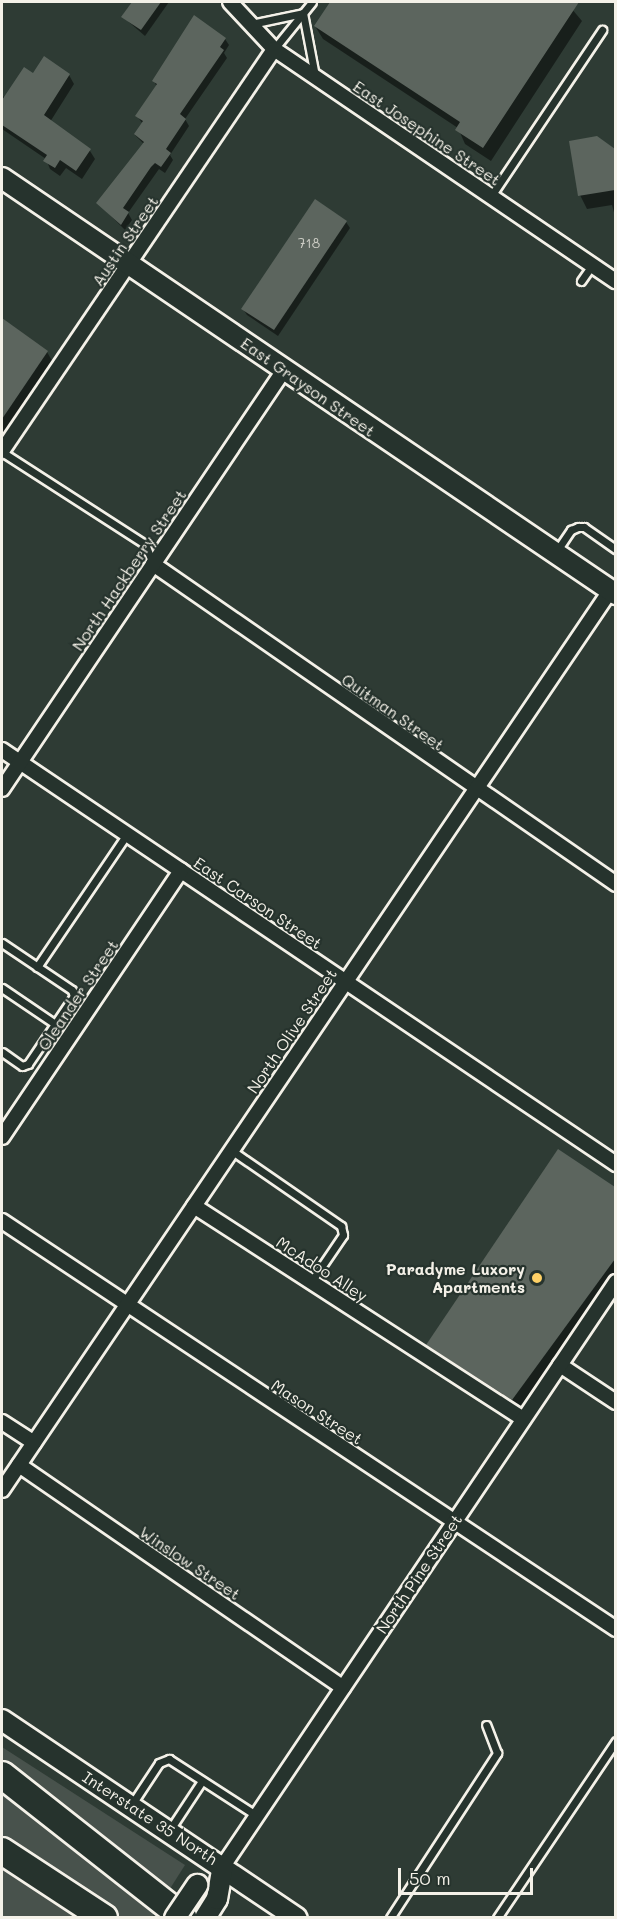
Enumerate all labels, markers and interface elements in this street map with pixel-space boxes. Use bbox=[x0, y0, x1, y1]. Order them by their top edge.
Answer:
street label: East Josephine Street bbox=[350, 76, 504, 190]
street label: Austin Street bbox=[88, 192, 162, 290]
house number: 718 bbox=[298, 235, 320, 251]
street label: East Grayson Street bbox=[237, 333, 379, 441]
street label: North Hackberry Street bbox=[68, 486, 190, 654]
street label: Quitman Street bbox=[338, 669, 448, 755]
street label: East Carson Street bbox=[190, 853, 326, 953]
street label: Oleander Street bbox=[34, 936, 122, 1054]
street label: North Olive Street bbox=[243, 965, 341, 1097]
street label: McAdoo Alley bbox=[273, 1232, 371, 1306]
place label: Paradyme Luxory Apartments bbox=[386, 1259, 525, 1297]
marker: Paradyme Luxory Apartments bbox=[530, 1271, 544, 1285]
street label: Mason Street bbox=[268, 1375, 366, 1449]
street label: North Pine Street bbox=[372, 1511, 466, 1637]
street label: Winslow Street bbox=[136, 1522, 244, 1604]
street label: Interstate 35 North bbox=[79, 1767, 221, 1869]
scale bar bbox=[401, 1856, 536, 1894]
text: 50 m bbox=[409, 1866, 451, 1890]

